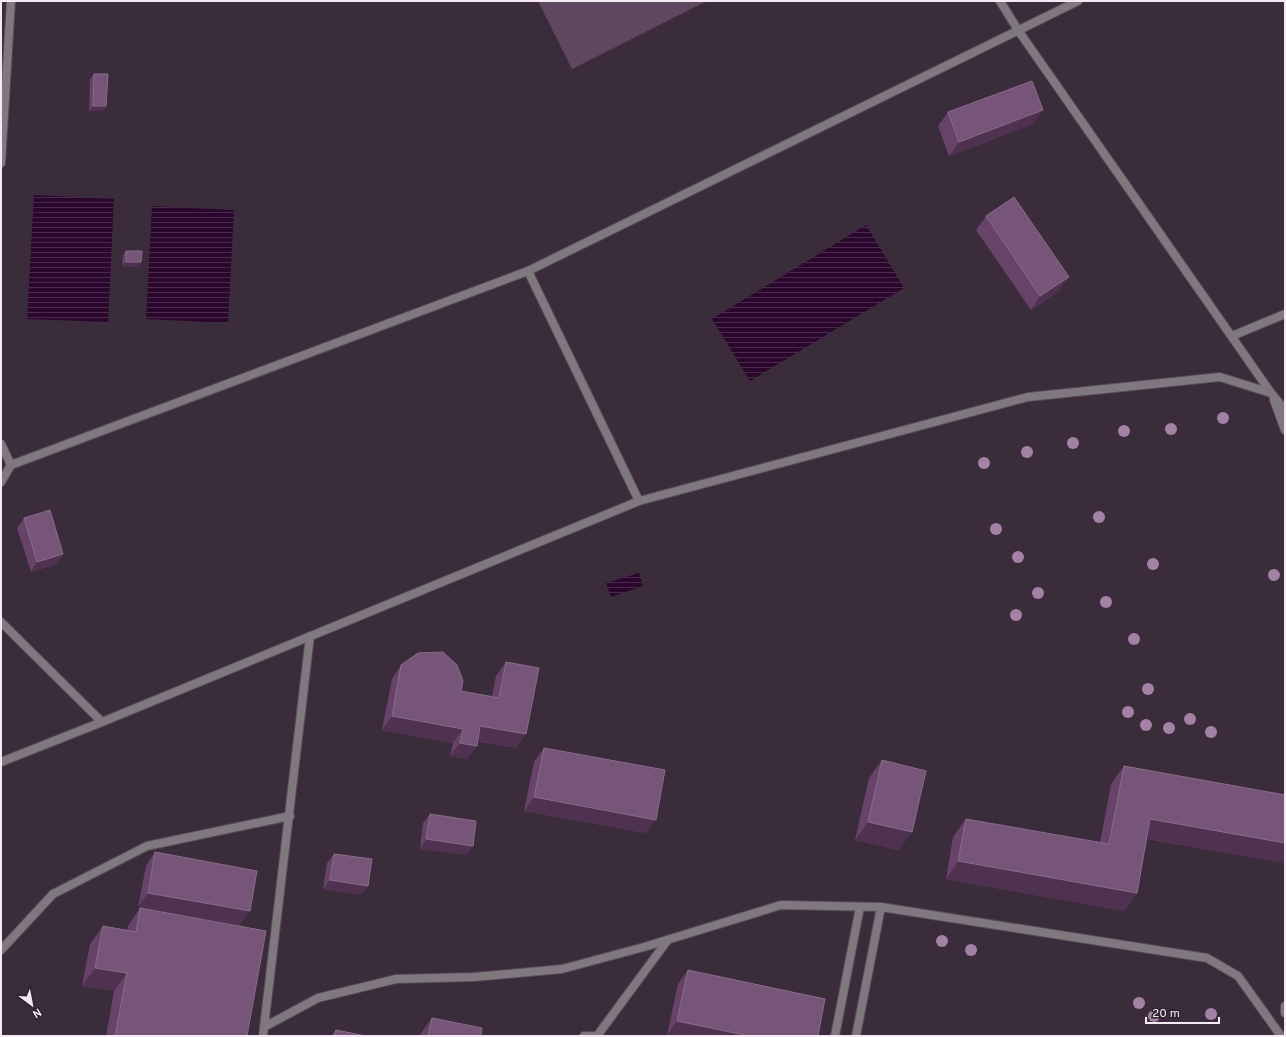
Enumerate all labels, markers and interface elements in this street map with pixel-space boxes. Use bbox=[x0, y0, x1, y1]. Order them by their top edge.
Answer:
north arrow bbox=[12, 985, 52, 1025]
scale bar bbox=[1146, 999, 1219, 1025]
text: N bbox=[30, 1005, 44, 1021]
text: 20 m bbox=[1152, 1006, 1180, 1022]

